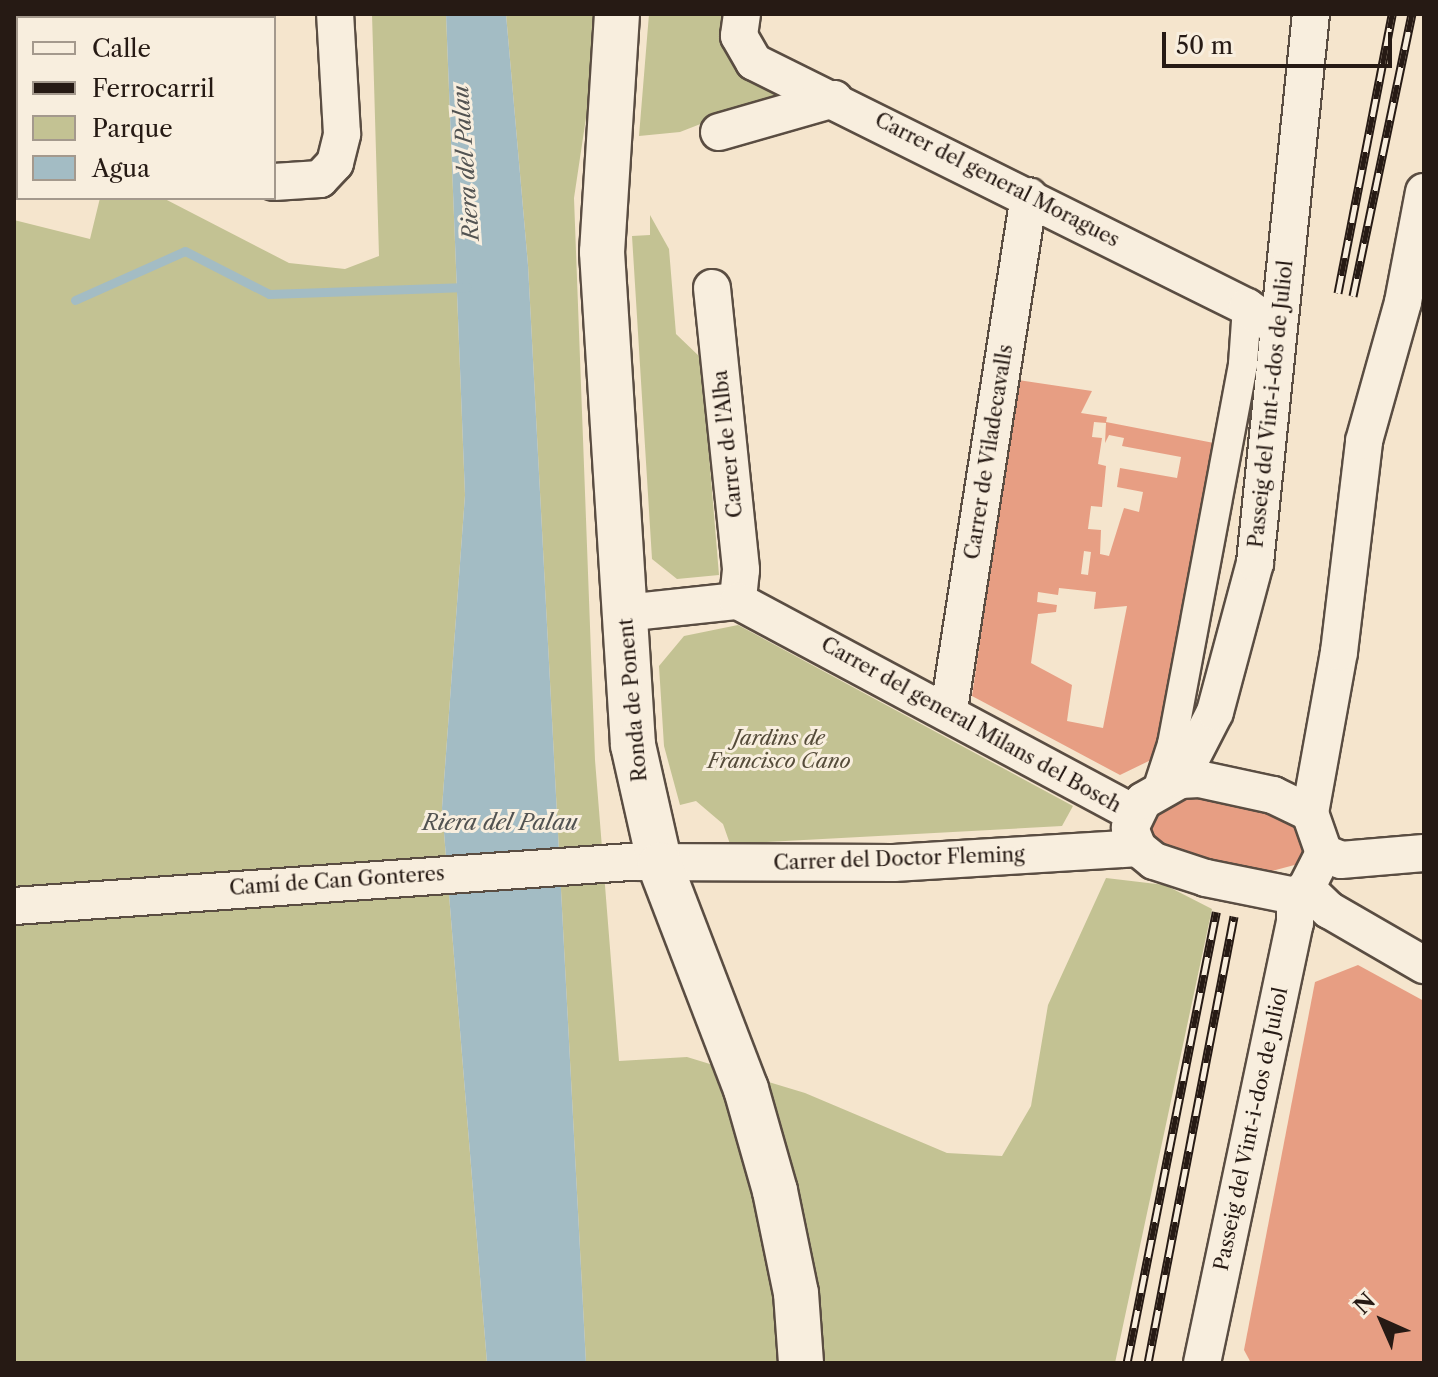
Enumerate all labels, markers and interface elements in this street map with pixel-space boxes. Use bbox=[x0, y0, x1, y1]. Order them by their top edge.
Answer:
legend bbox=[16, 16, 276, 200]
scale bar bbox=[1166, 16, 1396, 66]
text: 50 m bbox=[1176, 31, 1233, 60]
text: Calle bbox=[92, 34, 151, 63]
text: Ferrocarril bbox=[92, 74, 215, 103]
water label: Riera del Palau bbox=[447, 85, 485, 241]
street label: Carrer del general Moragues bbox=[871, 108, 1123, 252]
text: Parque bbox=[92, 114, 173, 143]
text: Agua bbox=[92, 154, 150, 183]
street label: Passeig del Vint-i-dos de Juliol bbox=[1244, 259, 1298, 549]
street label: Carrer de Viladecavalls bbox=[960, 342, 1018, 562]
street label: Carrer de l'Alba bbox=[708, 369, 748, 519]
street label: Ronda de Ponent bbox=[614, 617, 652, 783]
street label: Carrer del general Milans del Bosch bbox=[817, 632, 1125, 818]
park label: Jardins de Francisco Cano bbox=[707, 727, 851, 774]
water label: Riera del Palau bbox=[422, 810, 578, 836]
street label: Carrer del Doctor Fleming bbox=[773, 843, 1025, 875]
street label: Camí de Can Gonteres bbox=[229, 862, 445, 900]
street label: Passeig del Vint-i-dos de Juliol bbox=[1209, 985, 1293, 1273]
north arrow bbox=[1342, 1281, 1422, 1361]
text: N bbox=[1348, 1287, 1381, 1320]

